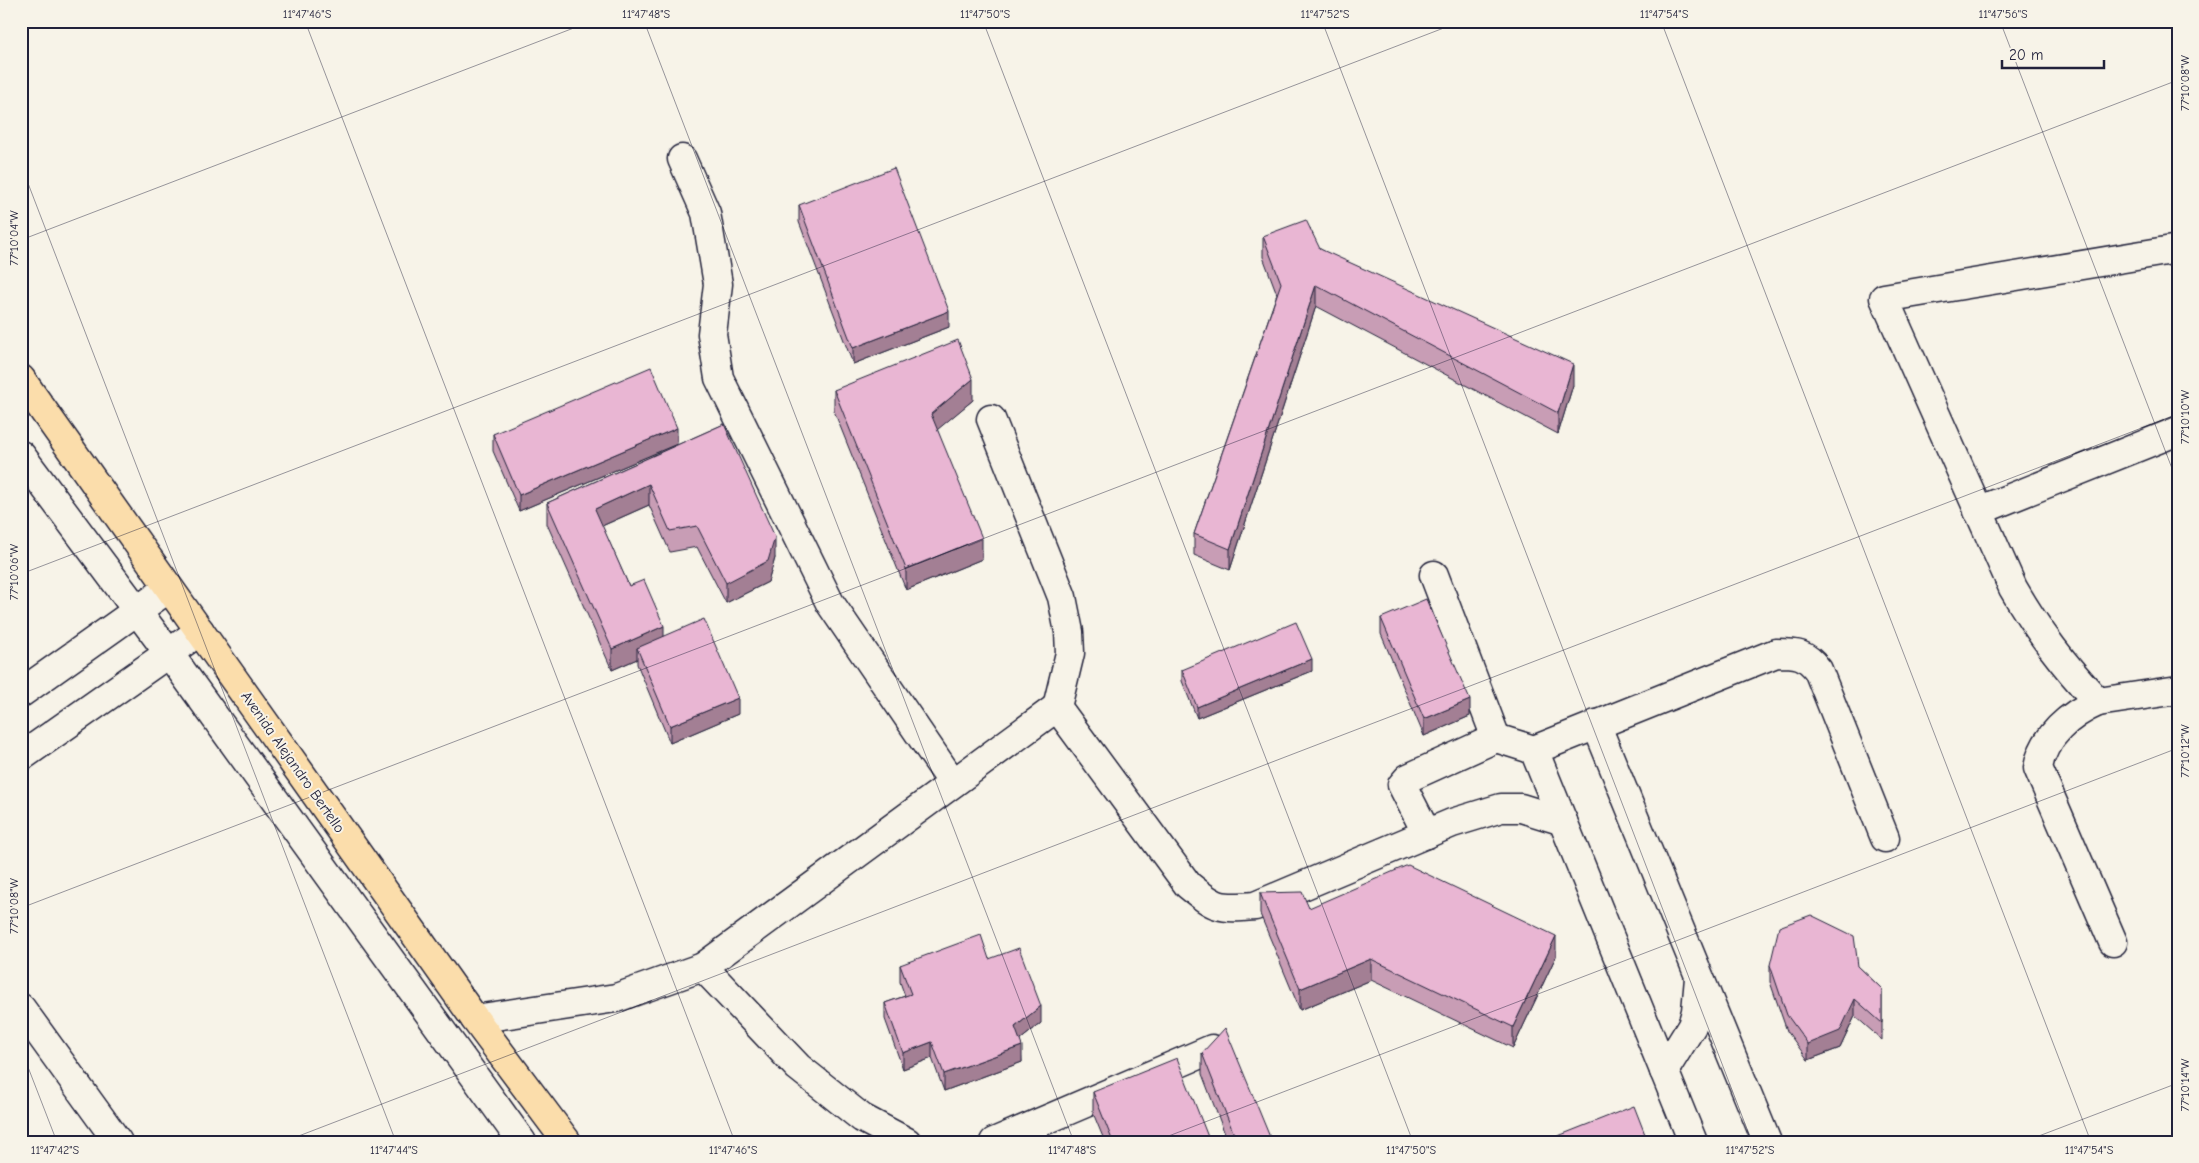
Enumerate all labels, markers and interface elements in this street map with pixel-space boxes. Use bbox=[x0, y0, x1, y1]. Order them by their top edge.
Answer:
text: 11°47'46"S bbox=[283, 7, 332, 21]
text: 11°47'48"S bbox=[622, 7, 670, 21]
text: 11°47'50"S bbox=[960, 7, 1010, 21]
text: 11°47'52"S bbox=[1300, 7, 1350, 21]
text: 11°47'54"S bbox=[1640, 7, 1689, 21]
text: 11°47'56"S bbox=[1978, 7, 2028, 21]
scale bar bbox=[2002, 38, 2104, 70]
text: 20 m bbox=[2009, 46, 2043, 64]
text: 77°10'08"W bbox=[2178, 54, 2192, 111]
text: 77°10'04"W bbox=[7, 210, 21, 266]
text: 77°10'10"W bbox=[2178, 389, 2192, 444]
text: 77°10'06"W bbox=[7, 543, 21, 600]
street label: Avenida Alejandro Bertello bbox=[237, 688, 349, 836]
text: 77°10'12"W bbox=[2178, 724, 2192, 778]
text: 77°10'08"W bbox=[7, 877, 21, 934]
text: 77°10'14"W bbox=[2178, 1058, 2192, 1111]
text: 11°47'42"S bbox=[31, 1143, 80, 1157]
text: 11°47'44"S bbox=[370, 1143, 418, 1157]
text: 11°47'46"S bbox=[709, 1143, 758, 1157]
text: 11°47'48"S bbox=[1048, 1143, 1096, 1157]
text: 11°47'50"S bbox=[1386, 1143, 1436, 1157]
text: 11°47'52"S bbox=[1725, 1143, 1775, 1157]
text: 11°47'54"S bbox=[2065, 1143, 2114, 1157]

